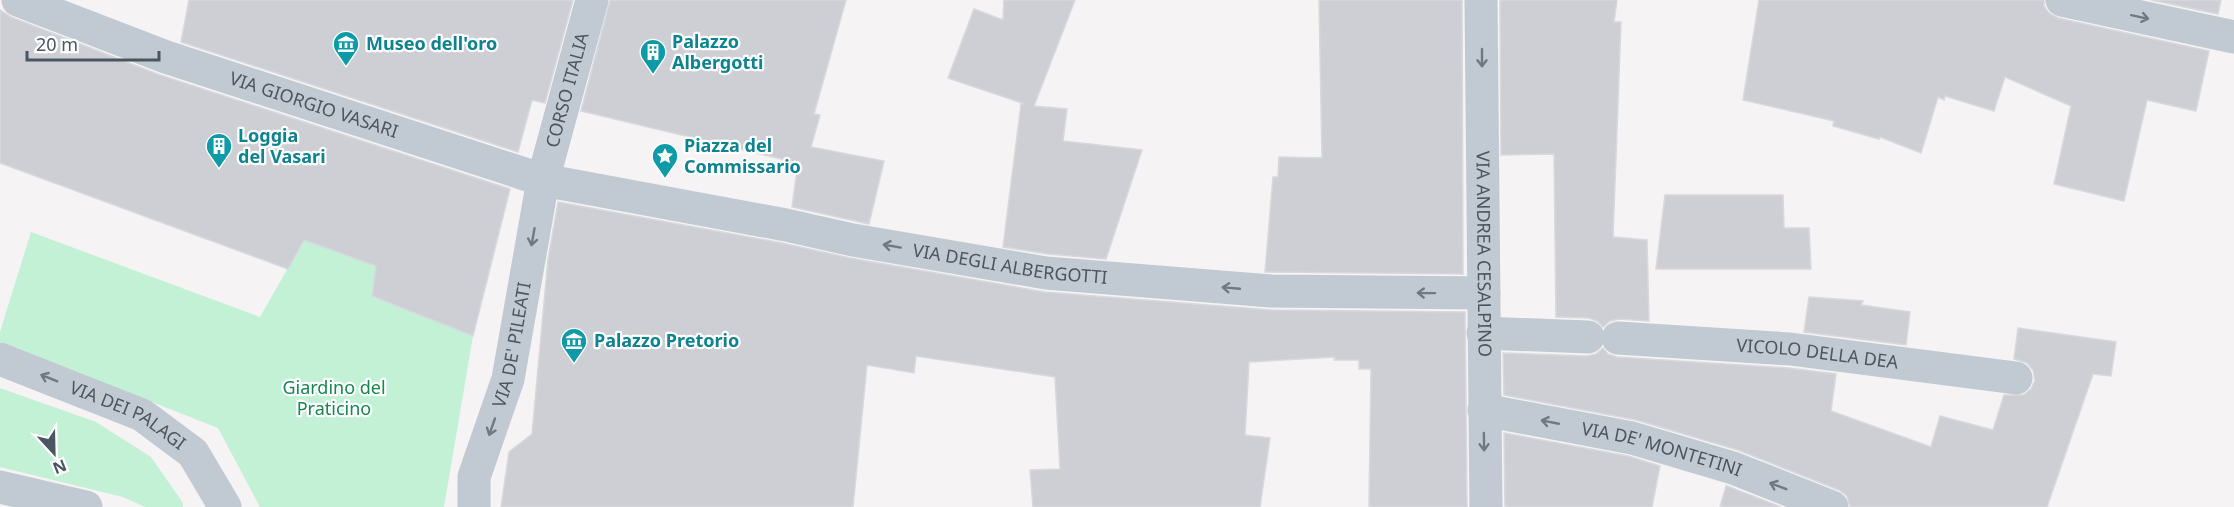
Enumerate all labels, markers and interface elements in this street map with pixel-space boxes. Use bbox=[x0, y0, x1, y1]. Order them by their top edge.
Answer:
one-way arrow bbox=[2129, 12, 2149, 23]
scale bar bbox=[27, 24, 159, 62]
museum icon: Museo dell'oro bbox=[331, 29, 361, 67]
street label: CORSO ITALIA bbox=[539, 29, 594, 150]
place label: Palazzo Albergotti bbox=[672, 29, 763, 74]
place label: Museo dell'oro bbox=[366, 31, 497, 55]
text: 20 m bbox=[36, 32, 78, 56]
building icon: Palazzo Albergotti bbox=[638, 37, 668, 75]
one-way arrow bbox=[1476, 48, 1488, 68]
street label: VIA GIORGIO VASARI bbox=[227, 66, 401, 143]
place label: Loggia del Vasari bbox=[238, 123, 326, 168]
building icon: Loggia del Vasari bbox=[204, 131, 234, 169]
place label: Piazza del Commissario bbox=[684, 133, 801, 178]
place icon: Piazza del Commissario bbox=[650, 141, 680, 179]
street label: VIA ANDREA CESALPINO bbox=[1471, 151, 1498, 357]
one-way arrow bbox=[528, 227, 539, 247]
street label: VIA DEGLI ALBERGOTTI bbox=[911, 237, 1108, 289]
one-way arrow bbox=[882, 241, 902, 252]
street label: VIA DE' PILEATI bbox=[486, 280, 536, 411]
one-way arrow bbox=[1221, 282, 1241, 293]
one-way arrow bbox=[1416, 287, 1436, 299]
museum icon: Palazzo Pretorio bbox=[559, 326, 589, 364]
place label: Palazzo Pretorio bbox=[594, 328, 739, 352]
street label: VICOLO DELLA DEA bbox=[1736, 333, 1900, 374]
one-way arrow bbox=[40, 372, 59, 383]
street label: VIA DEI PALAGI bbox=[66, 375, 191, 455]
park label: Giardino del Praticino bbox=[282, 375, 386, 420]
one-way arrow bbox=[1541, 416, 1560, 427]
street label: VIA DE' MONTETINI bbox=[1580, 416, 1746, 481]
one-way arrow bbox=[485, 417, 496, 436]
north arrow bbox=[24, 423, 84, 483]
one-way arrow bbox=[1478, 432, 1490, 452]
text: N bbox=[49, 454, 70, 480]
one-way arrow bbox=[1769, 479, 1788, 490]

